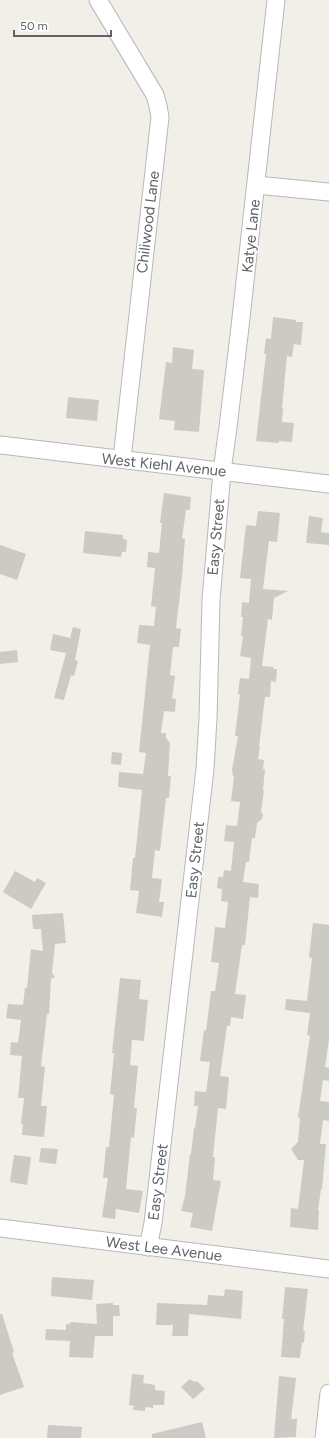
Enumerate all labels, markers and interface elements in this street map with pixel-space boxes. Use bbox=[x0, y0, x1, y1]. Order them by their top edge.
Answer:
scale bar bbox=[14, 12, 111, 38]
text: 50 m bbox=[20, 19, 48, 33]
street label: Chiliwood Lane bbox=[133, 170, 163, 274]
street label: Katye Lane bbox=[238, 198, 264, 274]
street label: West Kiehl Avenue bbox=[101, 450, 227, 480]
street label: Easy Street bbox=[204, 497, 228, 576]
street label: Easy Street bbox=[182, 820, 208, 899]
street label: Easy Street bbox=[144, 1142, 172, 1221]
street label: West Lee Avenue bbox=[105, 1233, 223, 1265]

